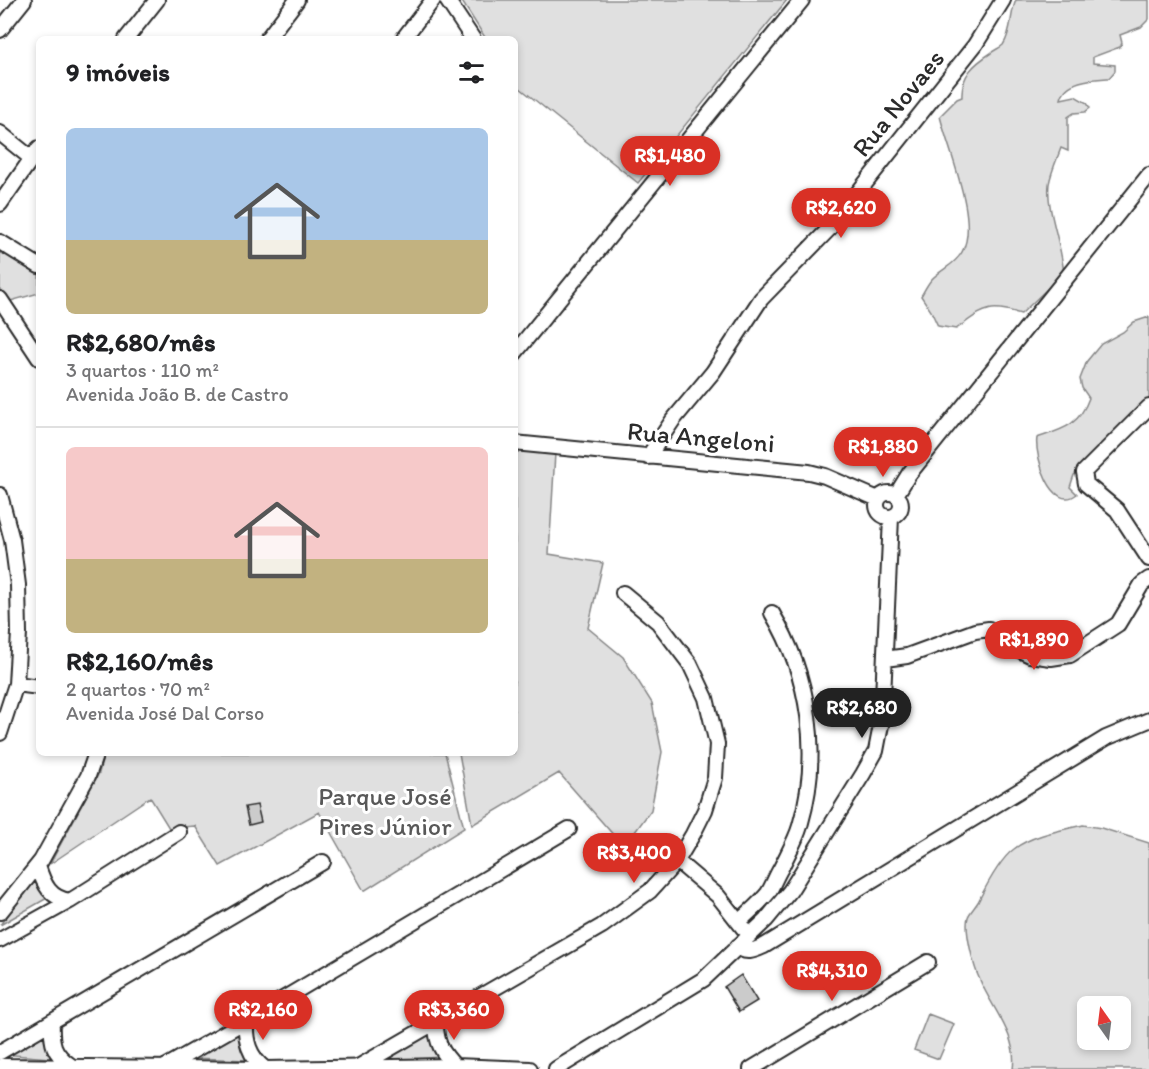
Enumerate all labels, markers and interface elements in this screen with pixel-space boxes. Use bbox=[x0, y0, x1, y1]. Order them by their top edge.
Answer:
street label: Rua Novaes bbox=[845, 43, 951, 163]
text: 9 imóveis bbox=[66, 56, 170, 88]
icon: filters bbox=[455, 56, 488, 89]
pin: R$1,480 bbox=[615, 136, 725, 187]
text: R$1,480 bbox=[634, 143, 706, 167]
icon: home bbox=[223, 167, 331, 275]
pin: R$2,620 bbox=[786, 188, 896, 239]
text: R$2,620 bbox=[806, 195, 876, 219]
text: R$2,680/mês bbox=[66, 326, 216, 358]
text: 3 quartos · 110 m² bbox=[66, 358, 219, 382]
text: Avenida João B. de Castro bbox=[66, 382, 289, 406]
street label: Rua Angeloni bbox=[626, 415, 776, 459]
pin: R$1,880 bbox=[828, 427, 938, 478]
text: R$1,880 bbox=[848, 434, 918, 458]
icon: home bbox=[223, 486, 331, 594]
pin: R$1,890 bbox=[979, 620, 1089, 671]
text: R$1,890 bbox=[999, 627, 1069, 651]
text: R$2,160/mês bbox=[66, 645, 213, 677]
text: 2 quartos · 70 m² bbox=[66, 677, 210, 701]
pin: R$2,680 bbox=[807, 688, 917, 739]
text: R$2,680 bbox=[826, 695, 898, 719]
text: Avenida José Dal Corso bbox=[66, 701, 264, 725]
park label: Parque José Pires Júnior bbox=[318, 780, 452, 842]
pin: R$3,400 bbox=[579, 833, 689, 884]
text: R$3,400 bbox=[597, 840, 671, 864]
pin: R$4,310 bbox=[777, 951, 887, 1002]
text: R$4,310 bbox=[796, 958, 868, 982]
pin: R$2,160 bbox=[208, 990, 318, 1041]
pin: R$3,360 bbox=[399, 990, 509, 1041]
north arrow bbox=[1077, 996, 1131, 1050]
map controls bbox=[1077, 996, 1131, 1050]
text: R$2,160 bbox=[228, 997, 298, 1021]
text: R$3,360 bbox=[418, 997, 490, 1021]

